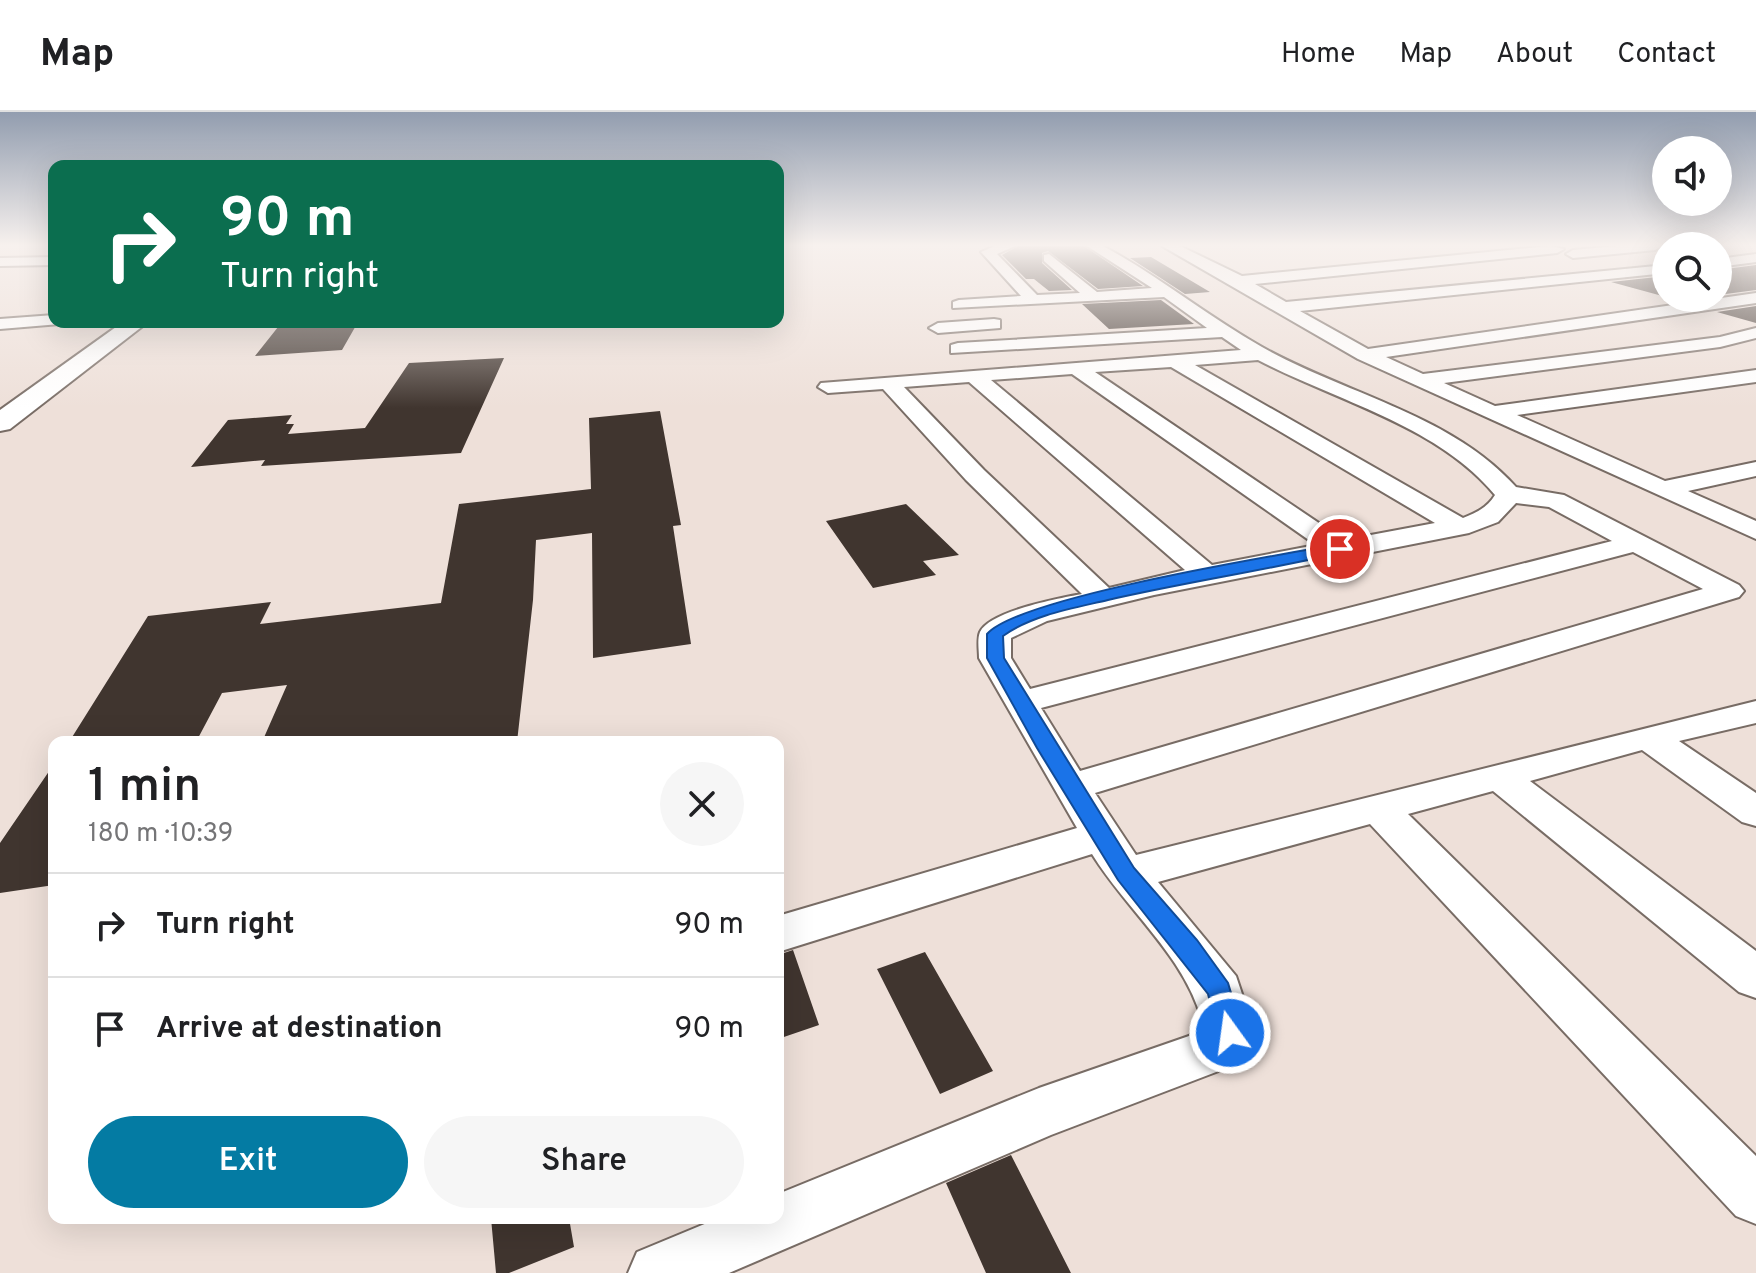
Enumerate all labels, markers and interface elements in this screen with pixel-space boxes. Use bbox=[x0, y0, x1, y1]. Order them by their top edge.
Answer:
text: Map bbox=[40, 31, 114, 80]
text: Home bbox=[1281, 37, 1355, 73]
text: Map bbox=[1399, 37, 1452, 73]
text: About bbox=[1496, 37, 1573, 73]
text: Contact bbox=[1617, 37, 1716, 73]
map controls bbox=[1652, 136, 1732, 312]
button: sound bbox=[1652, 136, 1732, 216]
text: 90 m bbox=[220, 186, 355, 256]
icon: right bbox=[88, 192, 192, 296]
button: search bbox=[1652, 232, 1732, 312]
text: Turn right bbox=[220, 255, 379, 301]
pin bbox=[1306, 515, 1374, 583]
icon: arrive bbox=[1318, 527, 1362, 571]
text: 1 min bbox=[88, 758, 201, 818]
button: close bbox=[660, 762, 744, 846]
text: 180 m · 10:39 bbox=[88, 818, 233, 851]
icon: right bbox=[88, 903, 132, 947]
text: Turn right bbox=[156, 907, 294, 944]
text: 90 m bbox=[675, 907, 744, 944]
position arrow bbox=[1188, 991, 1272, 1075]
icon: arrive bbox=[88, 1007, 132, 1051]
text: Arrive at destination bbox=[156, 1011, 442, 1048]
text: 90 m bbox=[675, 1011, 744, 1048]
button: Exit bbox=[88, 1116, 408, 1208]
button: Share bbox=[424, 1116, 744, 1208]

